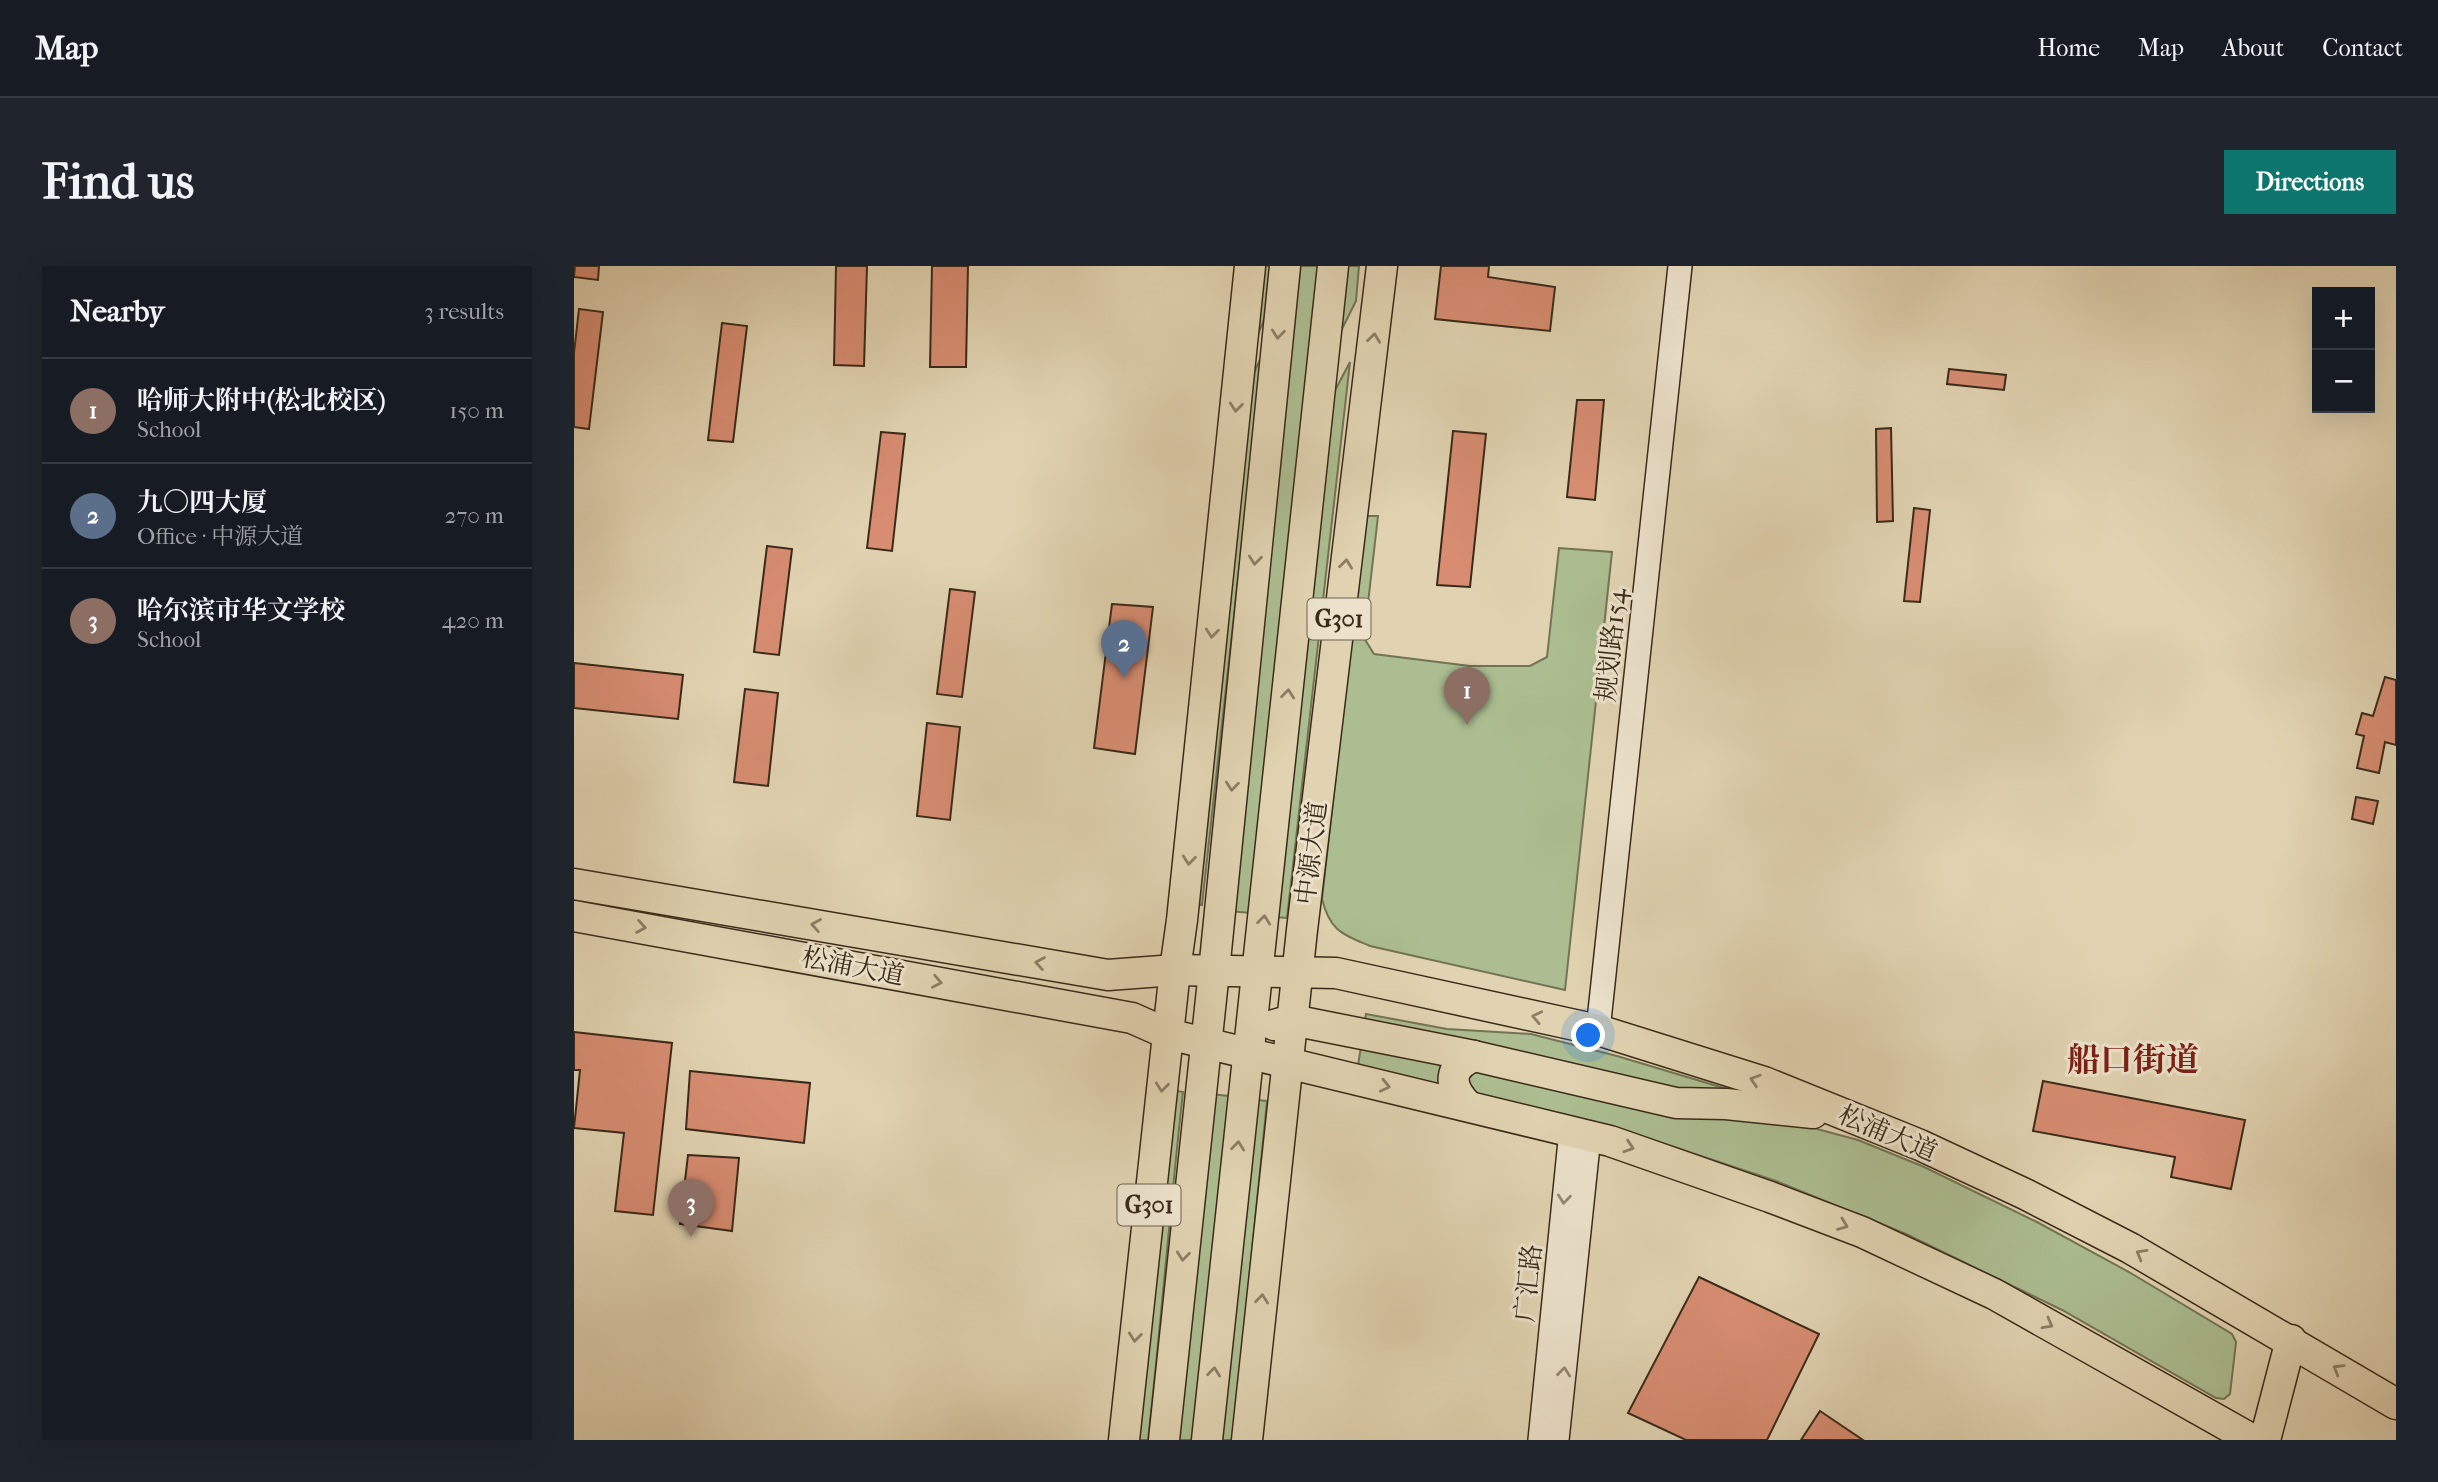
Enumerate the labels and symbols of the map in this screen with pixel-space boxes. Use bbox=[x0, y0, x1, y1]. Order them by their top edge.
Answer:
one-way arrow bbox=[1271, 328, 1286, 340]
one-way arrow bbox=[1366, 333, 1381, 344]
one-way arrow bbox=[1228, 401, 1243, 413]
one-way arrow bbox=[1248, 555, 1263, 566]
one-way arrow bbox=[1339, 558, 1354, 570]
street label: 规划路154 bbox=[1590, 586, 1633, 703]
road number: G301 bbox=[1308, 598, 1370, 640]
pin: 2 bbox=[1101, 620, 1147, 678]
one-way arrow bbox=[1205, 628, 1220, 639]
pin: 1 bbox=[1444, 667, 1490, 725]
one-way arrow bbox=[1280, 688, 1295, 699]
one-way arrow bbox=[1224, 781, 1239, 792]
street label: 中源大道 bbox=[1290, 800, 1333, 907]
one-way arrow bbox=[1181, 854, 1196, 865]
one-way arrow bbox=[1256, 914, 1271, 926]
one-way arrow bbox=[810, 918, 822, 933]
one-way arrow bbox=[635, 919, 647, 934]
street label: 松浦大道 bbox=[799, 941, 907, 992]
one-way arrow bbox=[1034, 956, 1046, 971]
one-way arrow bbox=[931, 974, 943, 989]
one-way arrow bbox=[1531, 1010, 1543, 1025]
your location bbox=[1571, 1018, 1605, 1052]
district label: 船口街道 bbox=[2067, 1041, 2199, 1080]
one-way arrow bbox=[1750, 1074, 1762, 1088]
one-way arrow bbox=[1379, 1078, 1391, 1092]
one-way arrow bbox=[1155, 1081, 1170, 1092]
street label: 松浦大道 bbox=[1834, 1099, 1942, 1168]
one-way arrow bbox=[1623, 1139, 1635, 1153]
one-way arrow bbox=[1231, 1140, 1246, 1152]
pin: 3 bbox=[668, 1179, 714, 1237]
road number: G301 bbox=[1118, 1184, 1180, 1225]
one-way arrow bbox=[1557, 1193, 1572, 1205]
one-way arrow bbox=[1837, 1216, 1849, 1230]
street label: 广汇路 bbox=[1509, 1243, 1548, 1323]
one-way arrow bbox=[2135, 1249, 2148, 1262]
one-way arrow bbox=[1176, 1251, 1191, 1262]
one-way arrow bbox=[1254, 1293, 1269, 1304]
one-way arrow bbox=[2041, 1316, 2053, 1329]
one-way arrow bbox=[1128, 1332, 1143, 1343]
one-way arrow bbox=[2332, 1364, 2345, 1377]
one-way arrow bbox=[1207, 1366, 1222, 1378]
one-way arrow bbox=[1557, 1366, 1572, 1378]

